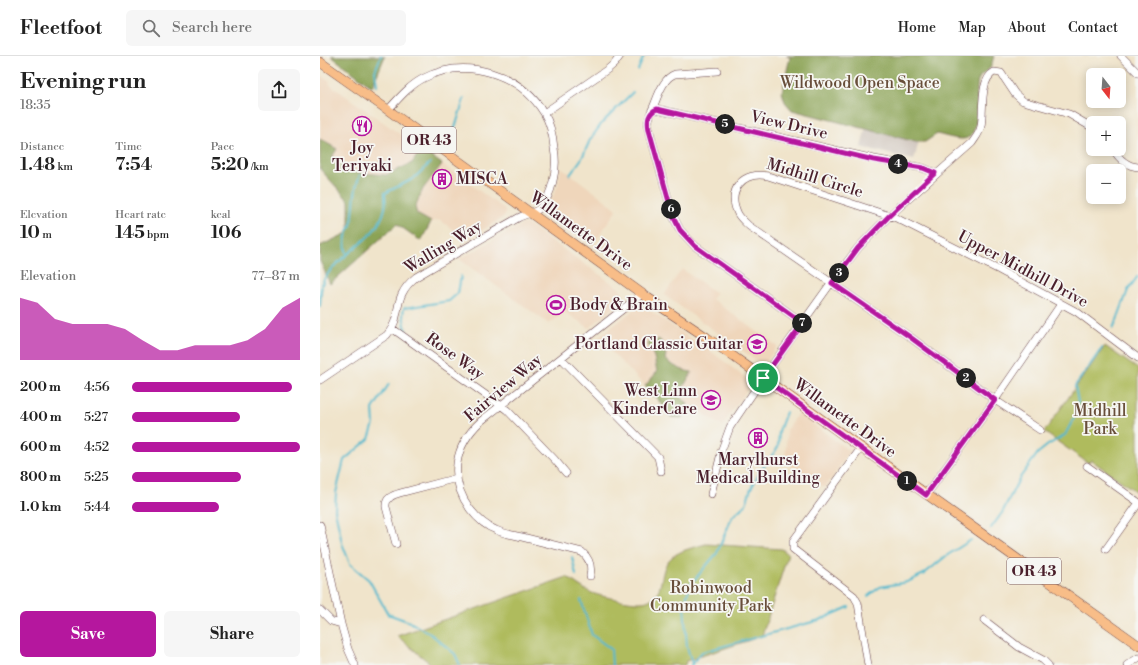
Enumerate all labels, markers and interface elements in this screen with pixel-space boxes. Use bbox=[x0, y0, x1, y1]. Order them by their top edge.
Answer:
search box bbox=[126, 10, 406, 46]
text: Fleetfoot bbox=[20, 16, 102, 40]
icon: search bbox=[140, 17, 162, 39]
text: Search here bbox=[172, 18, 252, 37]
text: Home bbox=[898, 19, 936, 37]
text: Map bbox=[958, 19, 986, 37]
text: About bbox=[1008, 19, 1046, 37]
text: Contact bbox=[1068, 19, 1118, 37]
text: Evening run bbox=[20, 68, 146, 95]
north arrow bbox=[1086, 68, 1126, 108]
map controls bbox=[1086, 68, 1126, 204]
button: share bbox=[258, 69, 300, 111]
park label: Wildwood Open Space bbox=[779, 73, 940, 93]
text: 18:35 bbox=[20, 97, 51, 113]
street label: View Drive bbox=[747, 106, 830, 144]
pin: 5 bbox=[715, 114, 735, 134]
restaurant icon: Joy Teriyaki bbox=[351, 115, 373, 137]
button: + bbox=[1086, 116, 1126, 156]
text: 5 bbox=[722, 117, 728, 131]
road number: OR 43 bbox=[402, 127, 456, 153]
place label: Joy Teriyaki bbox=[332, 138, 392, 176]
text: Distance bbox=[20, 140, 64, 154]
text: Time bbox=[115, 140, 142, 154]
text: Pace bbox=[211, 140, 234, 154]
text: 1.48 bbox=[20, 154, 55, 176]
text: 7:54 bbox=[115, 154, 152, 176]
text: 5:20 bbox=[211, 154, 249, 176]
street label: Midhill Circle bbox=[764, 154, 866, 202]
pin: 4 bbox=[888, 154, 908, 174]
text: 4 bbox=[894, 157, 902, 171]
text: km bbox=[55, 160, 73, 174]
text: /km bbox=[249, 160, 269, 174]
button: − bbox=[1086, 164, 1126, 204]
building icon: MISCA bbox=[431, 168, 453, 190]
place label: MISCA bbox=[456, 169, 509, 189]
street label: Willamette Drive bbox=[525, 186, 636, 275]
pin: 6 bbox=[661, 199, 681, 219]
text: 6 bbox=[668, 202, 674, 216]
text: Elevation bbox=[20, 208, 68, 222]
text: Heart rate bbox=[115, 208, 166, 222]
text: kcal bbox=[211, 208, 231, 222]
street label: Walling Way bbox=[400, 216, 485, 278]
text: 10 bbox=[20, 222, 40, 244]
text: 145 bbox=[115, 222, 145, 244]
text: 106 bbox=[211, 222, 241, 244]
street label: Upper Midhill Drive bbox=[954, 226, 1092, 312]
text: m bbox=[40, 228, 52, 242]
text: bpm bbox=[145, 228, 169, 242]
pin: 3 bbox=[829, 263, 849, 283]
text: 3 bbox=[836, 266, 842, 280]
text: Elevation bbox=[20, 268, 76, 284]
text: 77–87 m bbox=[251, 268, 300, 284]
sports icon: Body & Brain bbox=[545, 294, 567, 316]
place label: Body & Brain bbox=[569, 295, 668, 315]
pin: 7 bbox=[792, 313, 812, 333]
text: 7 bbox=[799, 316, 805, 330]
street label: Rose Way bbox=[422, 328, 488, 384]
school or university icon: Portland Classic Guitar bbox=[746, 333, 768, 355]
place label: Portland Classic Guitar bbox=[575, 334, 743, 354]
street label: Fairview Way bbox=[460, 350, 546, 426]
pin bbox=[746, 361, 780, 395]
icon: arrive bbox=[752, 367, 774, 389]
pin: 2 bbox=[956, 368, 976, 388]
text: 2 bbox=[963, 371, 969, 385]
street label: Willamette Drive bbox=[789, 373, 900, 462]
text: 200 m bbox=[20, 379, 61, 395]
text: 4:56 bbox=[84, 379, 110, 395]
place label: West Linn KinderCare bbox=[612, 381, 697, 419]
school or university icon: West Linn KinderCare bbox=[700, 389, 722, 411]
park label: Midhill Park bbox=[1074, 401, 1127, 439]
text: 400 m bbox=[20, 409, 62, 425]
text: 5:27 bbox=[84, 409, 108, 425]
building icon: Marylhurst Medical Building bbox=[747, 427, 769, 449]
text: 600 m bbox=[20, 439, 61, 455]
text: 4:52 bbox=[84, 439, 109, 455]
place label: Marylhurst Medical Building bbox=[696, 450, 820, 488]
text: 800 m bbox=[20, 469, 61, 485]
text: 5:25 bbox=[84, 469, 109, 485]
pin: 1 bbox=[897, 471, 917, 491]
text: 1 bbox=[904, 474, 910, 488]
text: 1.0 km bbox=[20, 499, 61, 515]
text: 5:44 bbox=[84, 499, 110, 515]
road number: OR 43 bbox=[1007, 558, 1061, 584]
park label: Robinwood Community Park bbox=[650, 578, 774, 616]
button: Save bbox=[20, 611, 156, 657]
button: Share bbox=[164, 611, 300, 657]

